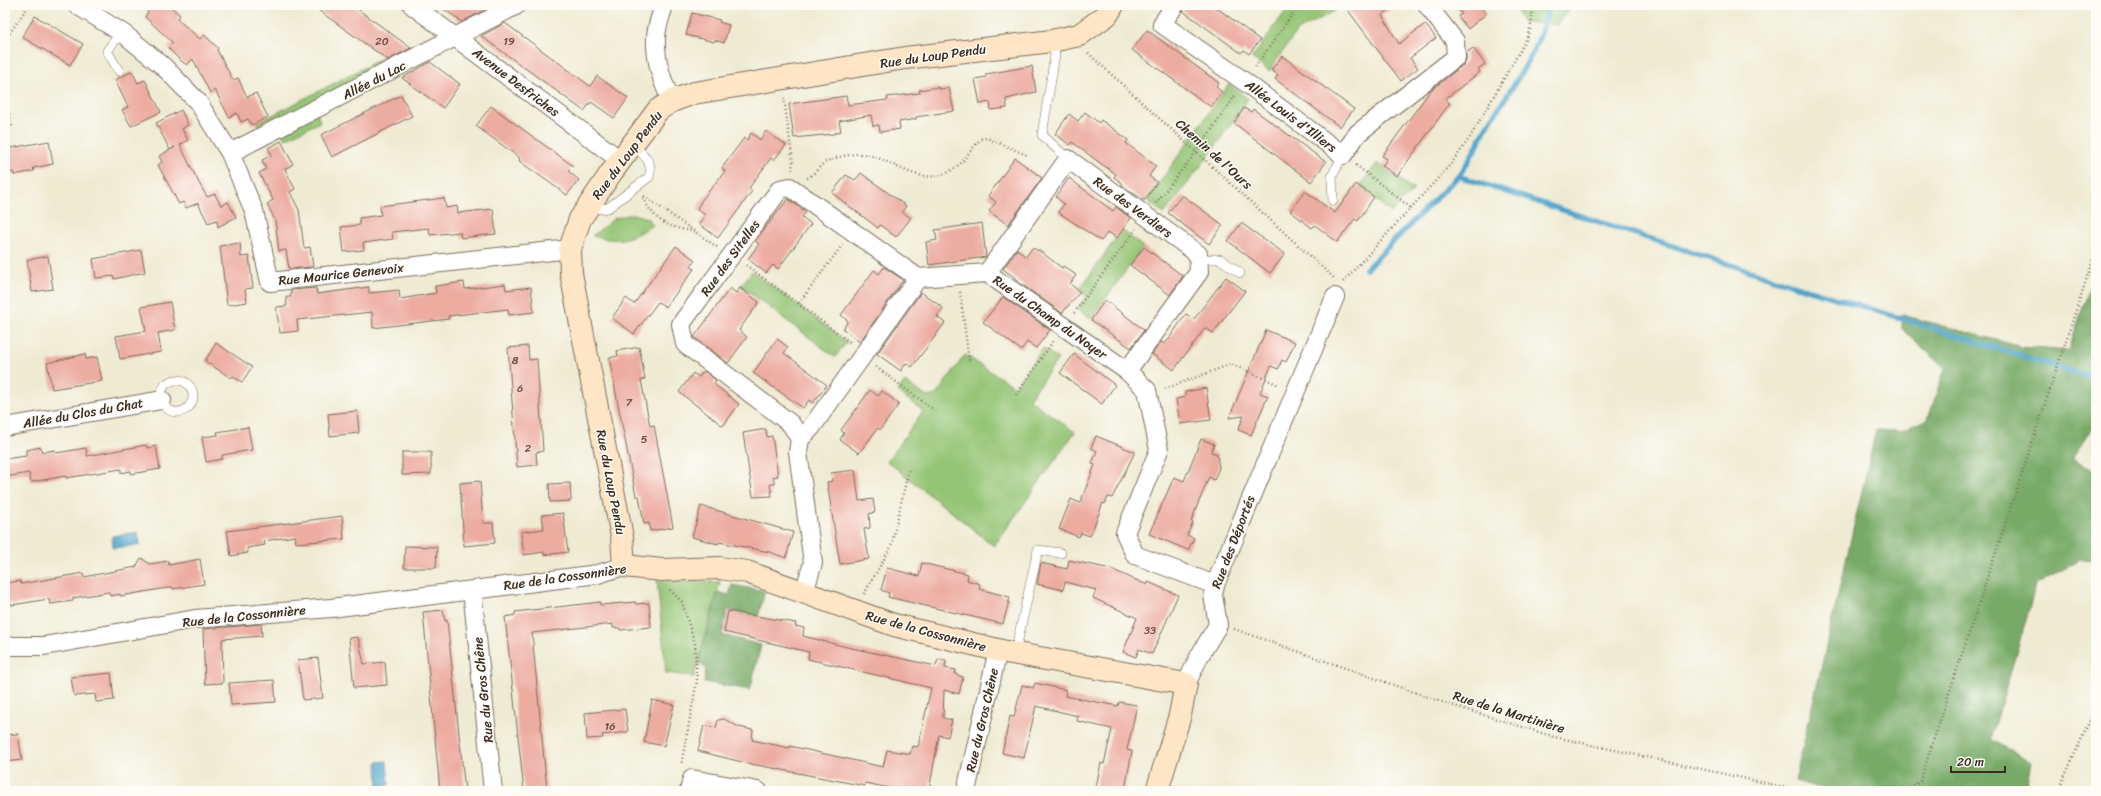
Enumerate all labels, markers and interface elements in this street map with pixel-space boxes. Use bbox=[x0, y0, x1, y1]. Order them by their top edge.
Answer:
house number: 20 bbox=[375, 32, 389, 51]
house number: 19 bbox=[503, 32, 515, 51]
street label: Rue du Loup Pendu bbox=[879, 37, 987, 75]
street label: Avenue Desfriches bbox=[466, 41, 565, 123]
street label: Allée du Lac bbox=[337, 54, 410, 106]
street label: Allée Louis d'Illiers bbox=[1239, 73, 1343, 159]
street label: Rue du Loup Pendu bbox=[586, 105, 668, 205]
street label: Chemin de l'Ours bbox=[1170, 113, 1259, 196]
street label: Rue des Verdiers bbox=[1088, 170, 1178, 244]
street label: Rue des Sitelles bbox=[694, 214, 766, 301]
street label: Rue Maurice Genevoix bbox=[277, 256, 405, 292]
street label: Rue du Champ du Noyer bbox=[988, 269, 1112, 366]
house number: 8 bbox=[512, 351, 519, 370]
house number: 6 bbox=[517, 379, 523, 398]
street label: Allée du Clos du Chat bbox=[20, 391, 145, 435]
house number: 7 bbox=[626, 393, 633, 412]
street label: Rue du Loup Pendu bbox=[590, 427, 632, 537]
house number: 5 bbox=[641, 430, 648, 449]
house number: 2 bbox=[525, 439, 532, 458]
street label: Rue des Déportés bbox=[1205, 491, 1262, 592]
street label: Rue de la Cossonnière bbox=[502, 557, 628, 597]
street label: Rue de la Cossonnière bbox=[181, 598, 307, 634]
street label: Rue de la Cossonnière bbox=[863, 604, 989, 658]
house number: 33 bbox=[1144, 621, 1156, 640]
street label: Rue du Gros Chêne bbox=[466, 636, 500, 744]
street label: Rue du Gros Chêne bbox=[959, 665, 1005, 774]
street label: Rue de la Martinière bbox=[1450, 684, 1568, 740]
house number: 16 bbox=[605, 717, 615, 736]
scale bar bbox=[1951, 748, 2005, 774]
text: 20 m bbox=[1957, 751, 1984, 773]

